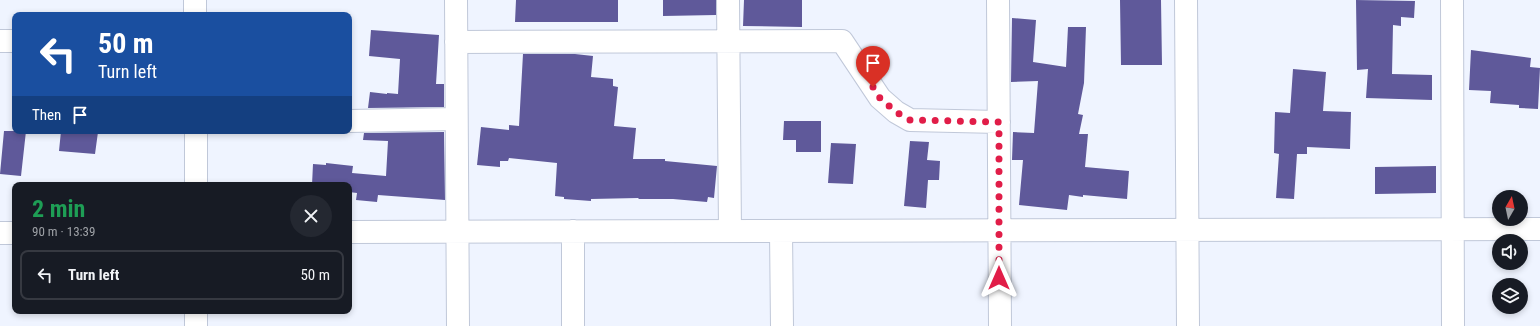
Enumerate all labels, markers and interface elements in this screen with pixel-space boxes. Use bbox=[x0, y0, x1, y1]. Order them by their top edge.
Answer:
text: 50 m bbox=[98, 27, 154, 60]
icon: left bbox=[32, 28, 84, 80]
pin bbox=[856, 46, 890, 87]
icon: arrive bbox=[862, 52, 884, 74]
text: Turn left bbox=[98, 61, 157, 82]
icon: arrive bbox=[69, 104, 91, 126]
text: Then bbox=[32, 106, 61, 124]
north arrow bbox=[1492, 190, 1528, 226]
map controls bbox=[1492, 190, 1528, 314]
text: 2 min bbox=[32, 195, 85, 223]
button: close bbox=[290, 195, 332, 237]
text: 90 m · 13:39 bbox=[32, 224, 95, 239]
button: sound bbox=[1492, 234, 1528, 270]
position arrow bbox=[978, 257, 1020, 299]
icon: left bbox=[34, 264, 56, 286]
text: Turn left bbox=[68, 266, 119, 284]
text: 50 m bbox=[300, 266, 330, 284]
button: layers bbox=[1492, 278, 1528, 314]

